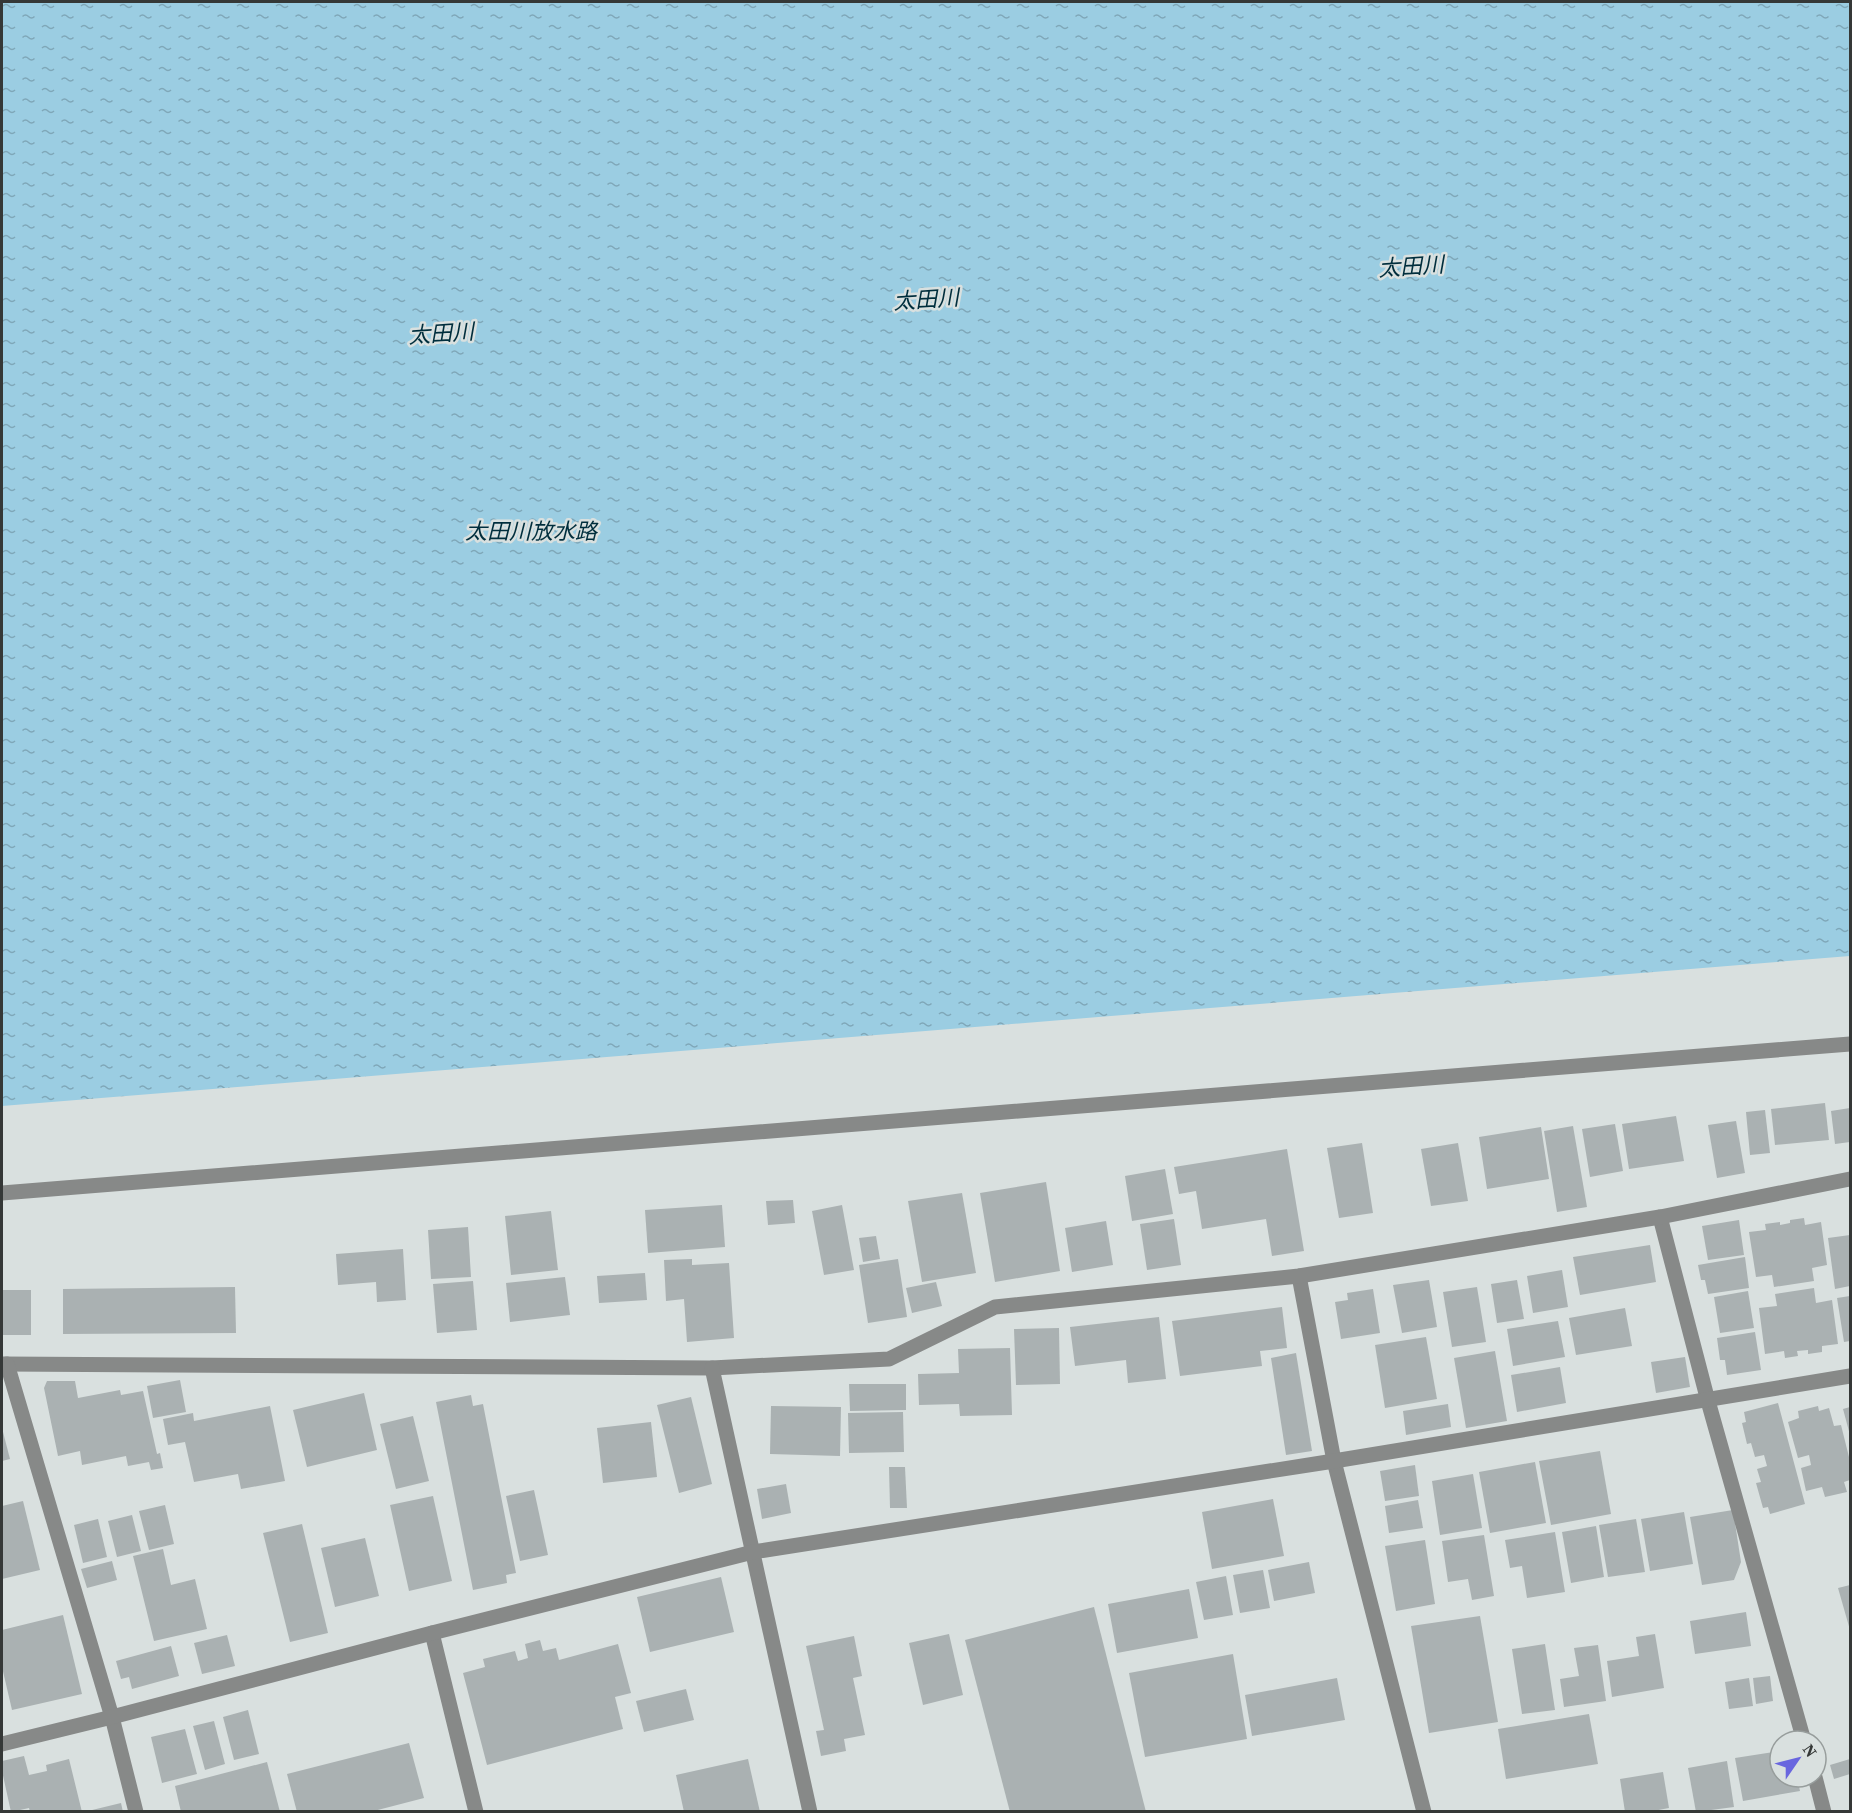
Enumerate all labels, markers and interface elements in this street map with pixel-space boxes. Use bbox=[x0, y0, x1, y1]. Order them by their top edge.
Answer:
water label: 太田川 bbox=[1377, 249, 1447, 283]
water label: 太田川 bbox=[892, 282, 962, 316]
water label: 太田川 bbox=[407, 316, 477, 350]
water label: 太田川放水路 bbox=[465, 516, 599, 546]
north arrow bbox=[1768, 1729, 1828, 1789]
text: N bbox=[1798, 1739, 1823, 1762]

